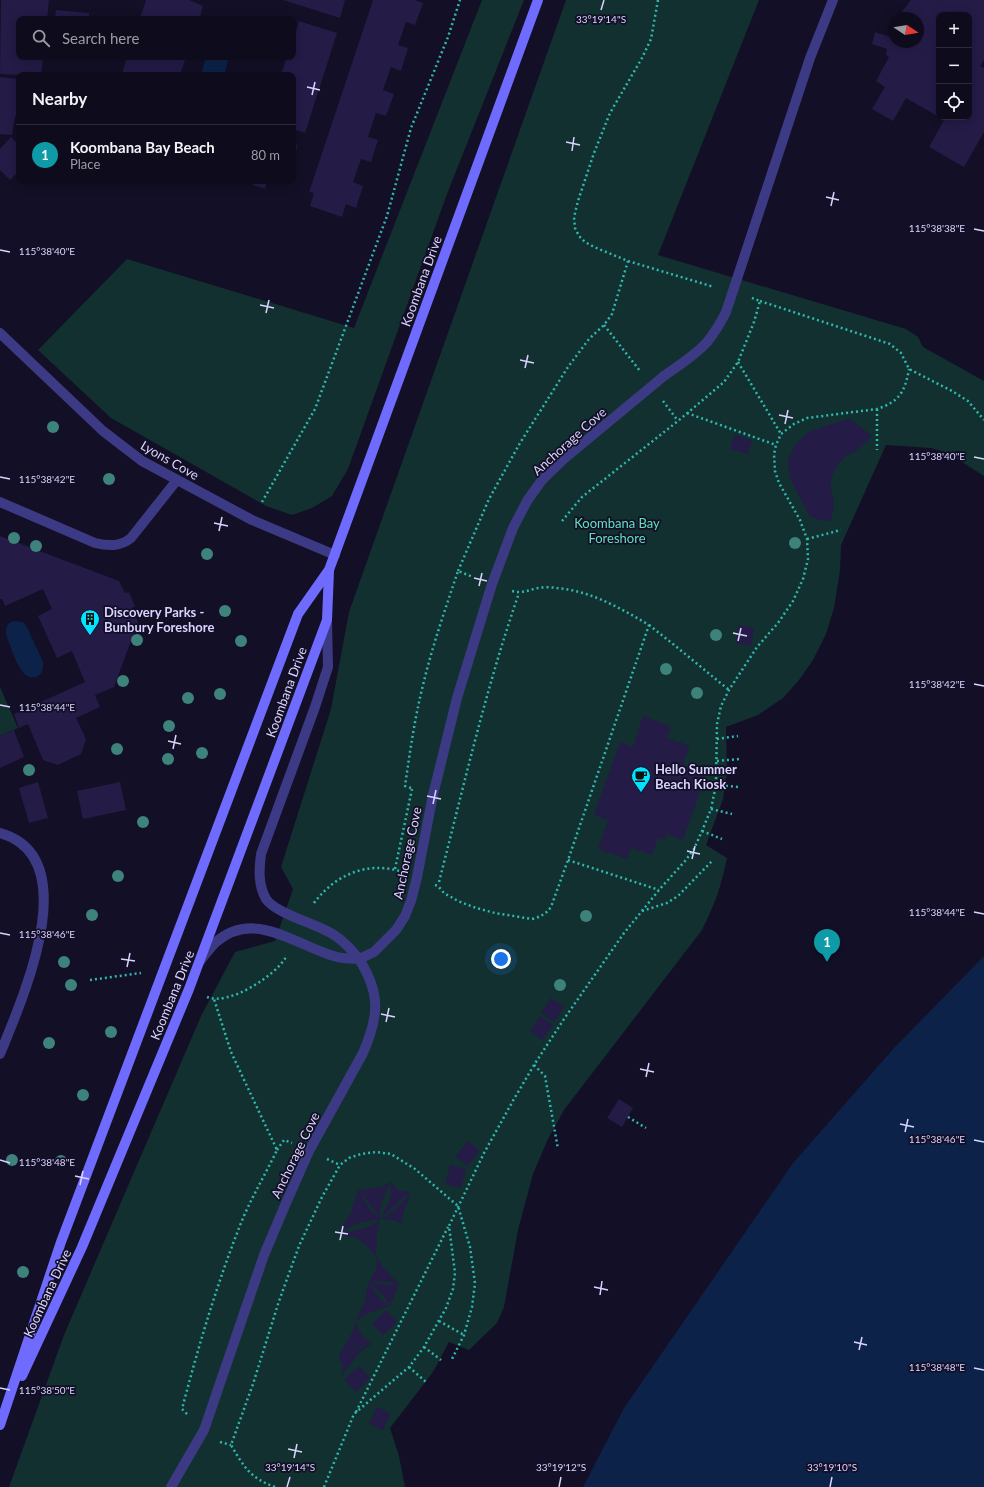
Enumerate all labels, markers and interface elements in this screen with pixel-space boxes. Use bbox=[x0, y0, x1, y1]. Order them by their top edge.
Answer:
north arrow bbox=[888, 12, 924, 48]
map controls bbox=[936, 12, 972, 120]
button: + bbox=[936, 12, 972, 48]
text: 33°19'14"S bbox=[576, 13, 626, 25]
search box bbox=[16, 16, 296, 60]
icon: search bbox=[30, 27, 52, 49]
text: Search here bbox=[62, 29, 139, 47]
button: − bbox=[936, 48, 972, 84]
button: locate bbox=[936, 84, 972, 120]
text: Nearby bbox=[32, 88, 87, 109]
text: Koombana Bay Beach bbox=[70, 138, 215, 156]
text: 1 bbox=[41, 147, 49, 163]
text: 80 m bbox=[251, 147, 280, 163]
text: Place bbox=[70, 156, 100, 172]
text: 115°38'38"E bbox=[909, 222, 965, 234]
street label: Koombana Drive bbox=[397, 233, 445, 329]
text: 115°38'40"E bbox=[19, 245, 75, 257]
street label: Anchorage Cove bbox=[529, 404, 609, 478]
street label: Lyons Cove bbox=[138, 437, 202, 483]
text: 115°38'40"E bbox=[909, 450, 965, 462]
text: 115°38'42"E bbox=[19, 473, 75, 485]
park label: Koombana Bay Foreshore bbox=[574, 515, 660, 546]
place label: Discovery Parks - Bunbury Foreshore bbox=[104, 604, 214, 635]
building icon: Discovery Parks - Bunbury Foreshore bbox=[79, 608, 101, 636]
street label: Koombana Drive bbox=[262, 644, 310, 740]
text: 115°38'42"E bbox=[909, 678, 965, 690]
text: 115°38'44"E bbox=[19, 701, 75, 713]
place label: Hello Summer Beach Kiosk bbox=[655, 761, 737, 792]
cafe icon: Hello Summer Beach Kiosk bbox=[630, 765, 652, 793]
street label: Anchorage Cove bbox=[389, 805, 425, 901]
text: 115°38'44"E bbox=[909, 906, 965, 918]
text: 115°38'46"E bbox=[19, 928, 75, 940]
pin: 1 bbox=[814, 929, 840, 962]
street label: Koombana Drive bbox=[147, 948, 197, 1042]
your location bbox=[491, 949, 511, 969]
street label: Anchorage Cove bbox=[267, 1109, 323, 1201]
text: 115°38'46"E bbox=[909, 1133, 965, 1145]
text: 115°38'48"E bbox=[19, 1156, 75, 1168]
street label: Koombana Drive bbox=[20, 1246, 74, 1340]
text: 115°38'48"E bbox=[909, 1361, 965, 1373]
text: 115°38'50"E bbox=[19, 1384, 75, 1396]
text: 33°19'14"S bbox=[265, 1461, 315, 1473]
text: 33°19'12"S bbox=[536, 1461, 586, 1473]
text: 33°19'10"S bbox=[807, 1461, 857, 1473]

